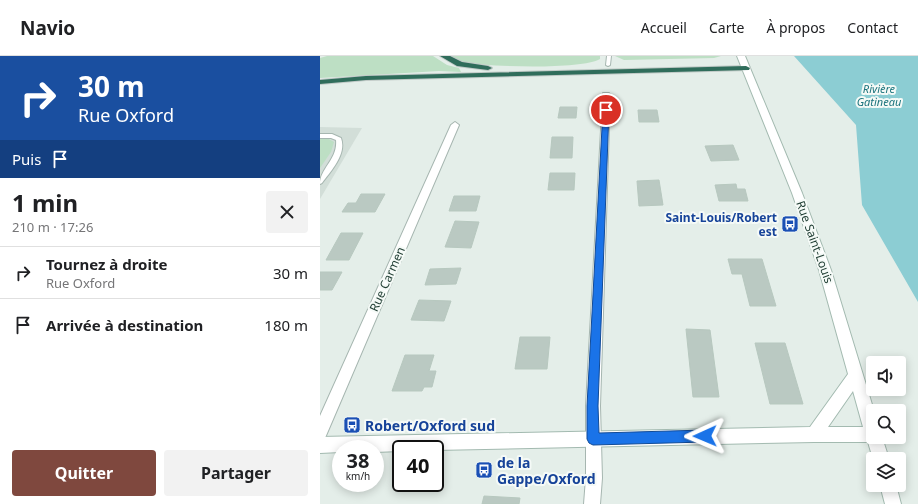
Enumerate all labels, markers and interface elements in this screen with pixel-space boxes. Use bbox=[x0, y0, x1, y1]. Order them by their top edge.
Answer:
text: Navio bbox=[20, 15, 75, 41]
text: Accueil bbox=[641, 18, 687, 37]
text: Carte bbox=[709, 18, 744, 37]
text: À propos bbox=[766, 18, 825, 37]
text: Contact bbox=[847, 18, 898, 37]
text: 30 m bbox=[78, 67, 145, 105]
icon: right bbox=[12, 72, 64, 124]
water label: Rivière Gatineau bbox=[857, 81, 902, 109]
pin bbox=[589, 93, 623, 127]
icon: arrive bbox=[595, 99, 617, 121]
text: Rue Oxford bbox=[78, 103, 174, 127]
icon: arrive bbox=[49, 148, 71, 170]
text: Puis bbox=[12, 149, 41, 169]
text: 1 min bbox=[12, 186, 78, 219]
button: close bbox=[266, 191, 308, 233]
street label: Rue Saint-Louis bbox=[792, 198, 838, 286]
place label: Saint-Louis/Robert est bbox=[665, 209, 777, 240]
bus stop icon: Saint-Louis/Robert est bbox=[780, 214, 800, 234]
text: 210 m · 17:26 bbox=[12, 218, 93, 236]
street label: Rue Carmen bbox=[365, 244, 409, 314]
text: Tournez à droite bbox=[46, 254, 167, 274]
icon: right bbox=[12, 262, 34, 284]
text: 30 m bbox=[273, 263, 308, 283]
text: Rue Oxford bbox=[46, 274, 115, 292]
icon: arrive bbox=[12, 314, 34, 336]
text: Arrivée à destination bbox=[46, 315, 203, 335]
text: 180 m bbox=[264, 315, 308, 335]
map controls bbox=[866, 356, 906, 492]
button: sound bbox=[866, 356, 906, 396]
button: search bbox=[866, 404, 906, 444]
bus stop icon: Robert/Oxford sud bbox=[342, 415, 362, 435]
position arrow bbox=[684, 415, 726, 457]
place label: Robert/Oxford sud bbox=[365, 416, 495, 435]
speed limit sign: 40 bbox=[392, 440, 444, 492]
text: 38 bbox=[347, 447, 369, 474]
button: Quitter bbox=[12, 450, 156, 496]
button: Partager bbox=[164, 450, 308, 496]
button: layers bbox=[866, 452, 906, 492]
place label: de la Gappe/Oxford bbox=[497, 453, 596, 488]
bus stop icon: de la Gappe/Oxford bbox=[474, 460, 494, 480]
text: km/h bbox=[346, 469, 370, 483]

